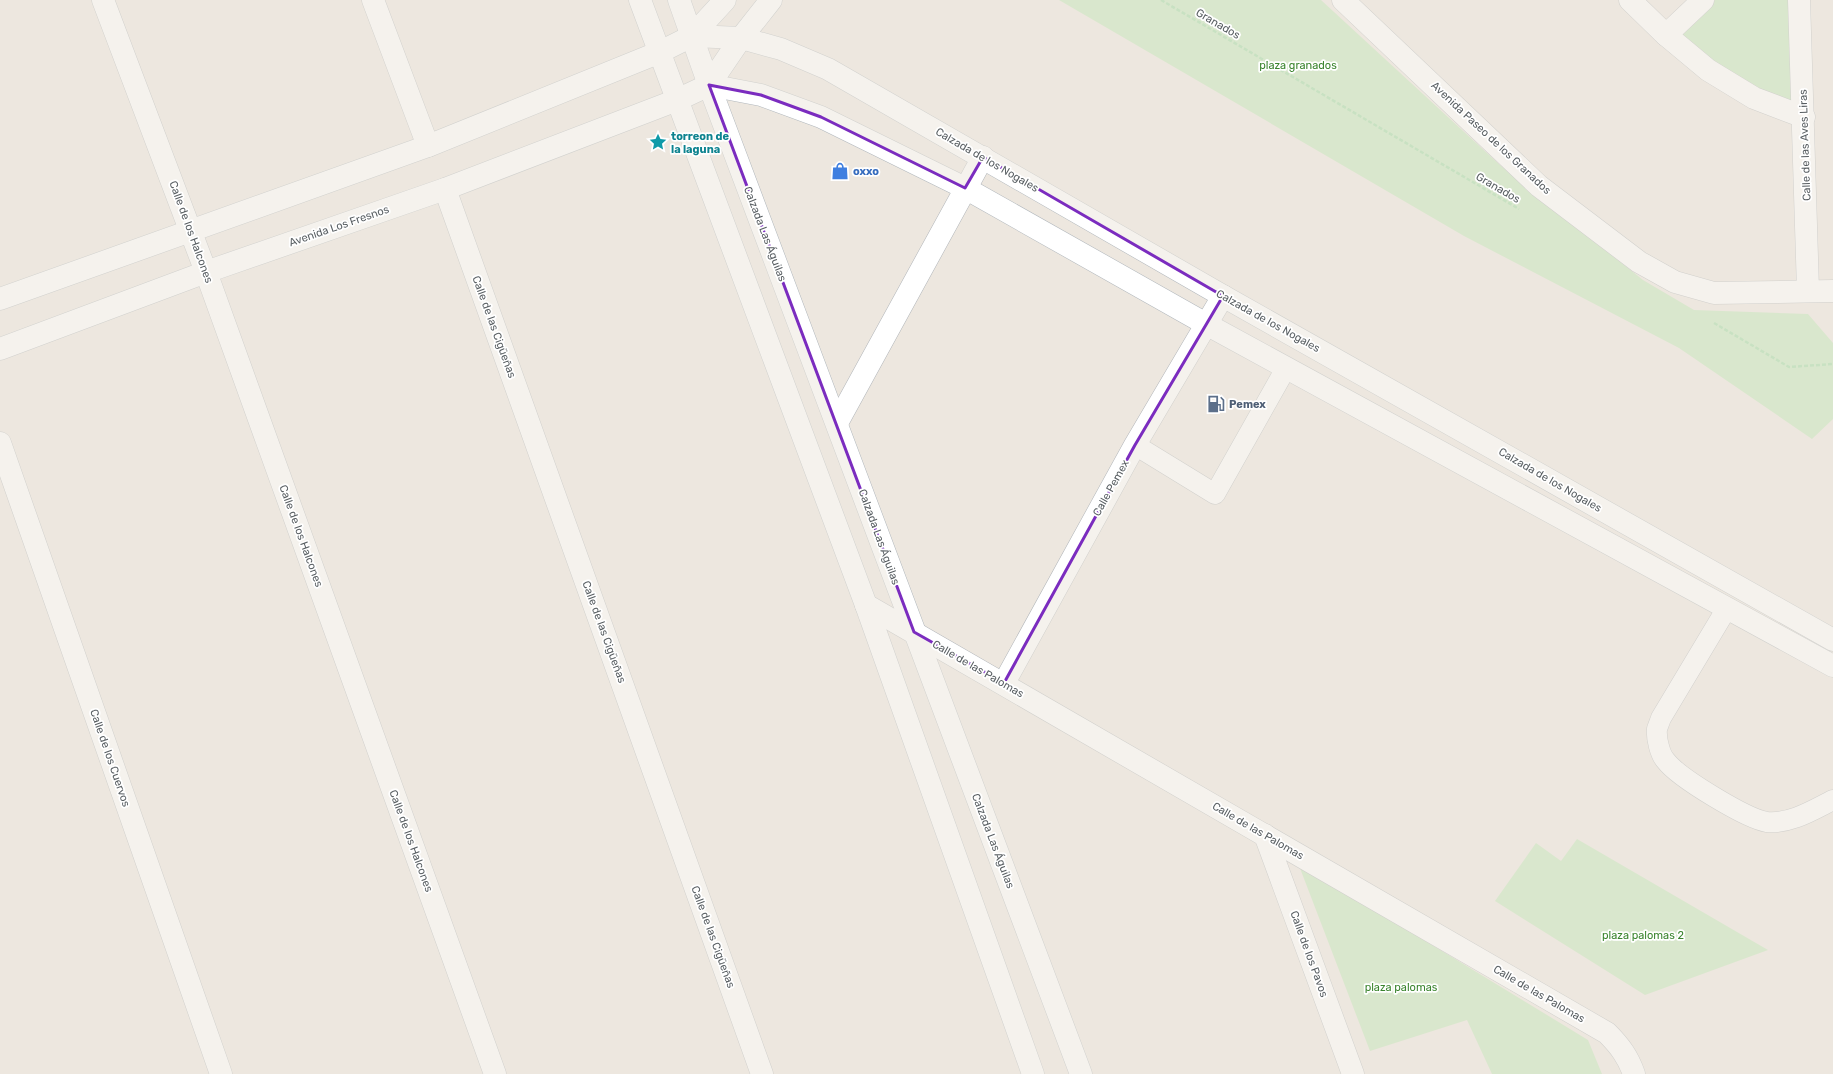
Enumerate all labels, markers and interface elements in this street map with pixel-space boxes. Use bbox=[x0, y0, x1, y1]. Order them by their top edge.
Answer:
street label: Granados bbox=[1194, 6, 1243, 42]
park label: plaza granados bbox=[1259, 59, 1337, 72]
street label: Avenida Paseo de los Granados bbox=[1428, 79, 1554, 197]
street label: Calle de las Aves Liras bbox=[1797, 89, 1813, 201]
street label: Calzada de los Nogales bbox=[933, 125, 1041, 195]
place label: torreon de la laguna bbox=[671, 130, 729, 156]
place icon: torreon de la laguna bbox=[648, 132, 668, 152]
shop icon: oxxo bbox=[830, 161, 850, 181]
place label: oxxo bbox=[853, 165, 879, 178]
street label: Granados bbox=[1474, 170, 1522, 206]
street label: Calle de los Halcones bbox=[166, 179, 216, 285]
street label: Calzada Las Águilas bbox=[741, 185, 789, 284]
street label: Avenida Los Fresnos bbox=[287, 203, 391, 249]
street label: Calle de las Cigüeñas bbox=[469, 274, 519, 380]
street label: Calzada de los Nogales bbox=[1214, 287, 1323, 355]
fuel station icon: Pemex bbox=[1206, 394, 1226, 414]
place label: Pemex bbox=[1229, 398, 1266, 411]
street label: Calzada de los Nogales bbox=[1496, 445, 1604, 515]
street label: Calle Pemex bbox=[1090, 457, 1132, 518]
street label: Calle de los Halcones bbox=[276, 483, 326, 589]
street label: Calzada Las Águilas bbox=[856, 487, 902, 587]
street label: Calle de las Cigüeñas bbox=[579, 579, 629, 685]
street label: Calle de las Palomas bbox=[930, 637, 1026, 701]
street label: Calle de los Cuervos bbox=[87, 707, 133, 809]
street label: Calle de los Halcones bbox=[386, 788, 436, 894]
street label: Calzada Las Águilas bbox=[969, 792, 1017, 891]
street label: Calle de las Palomas bbox=[1210, 799, 1306, 863]
street label: Calle de las Cigüeñas bbox=[688, 884, 738, 990]
street label: Calle de los Pavos bbox=[1287, 909, 1331, 999]
park label: plaza palomas 2 bbox=[1602, 929, 1684, 942]
street label: Calle de las Palomas bbox=[1491, 962, 1587, 1026]
park label: plaza palomas bbox=[1365, 981, 1438, 994]

